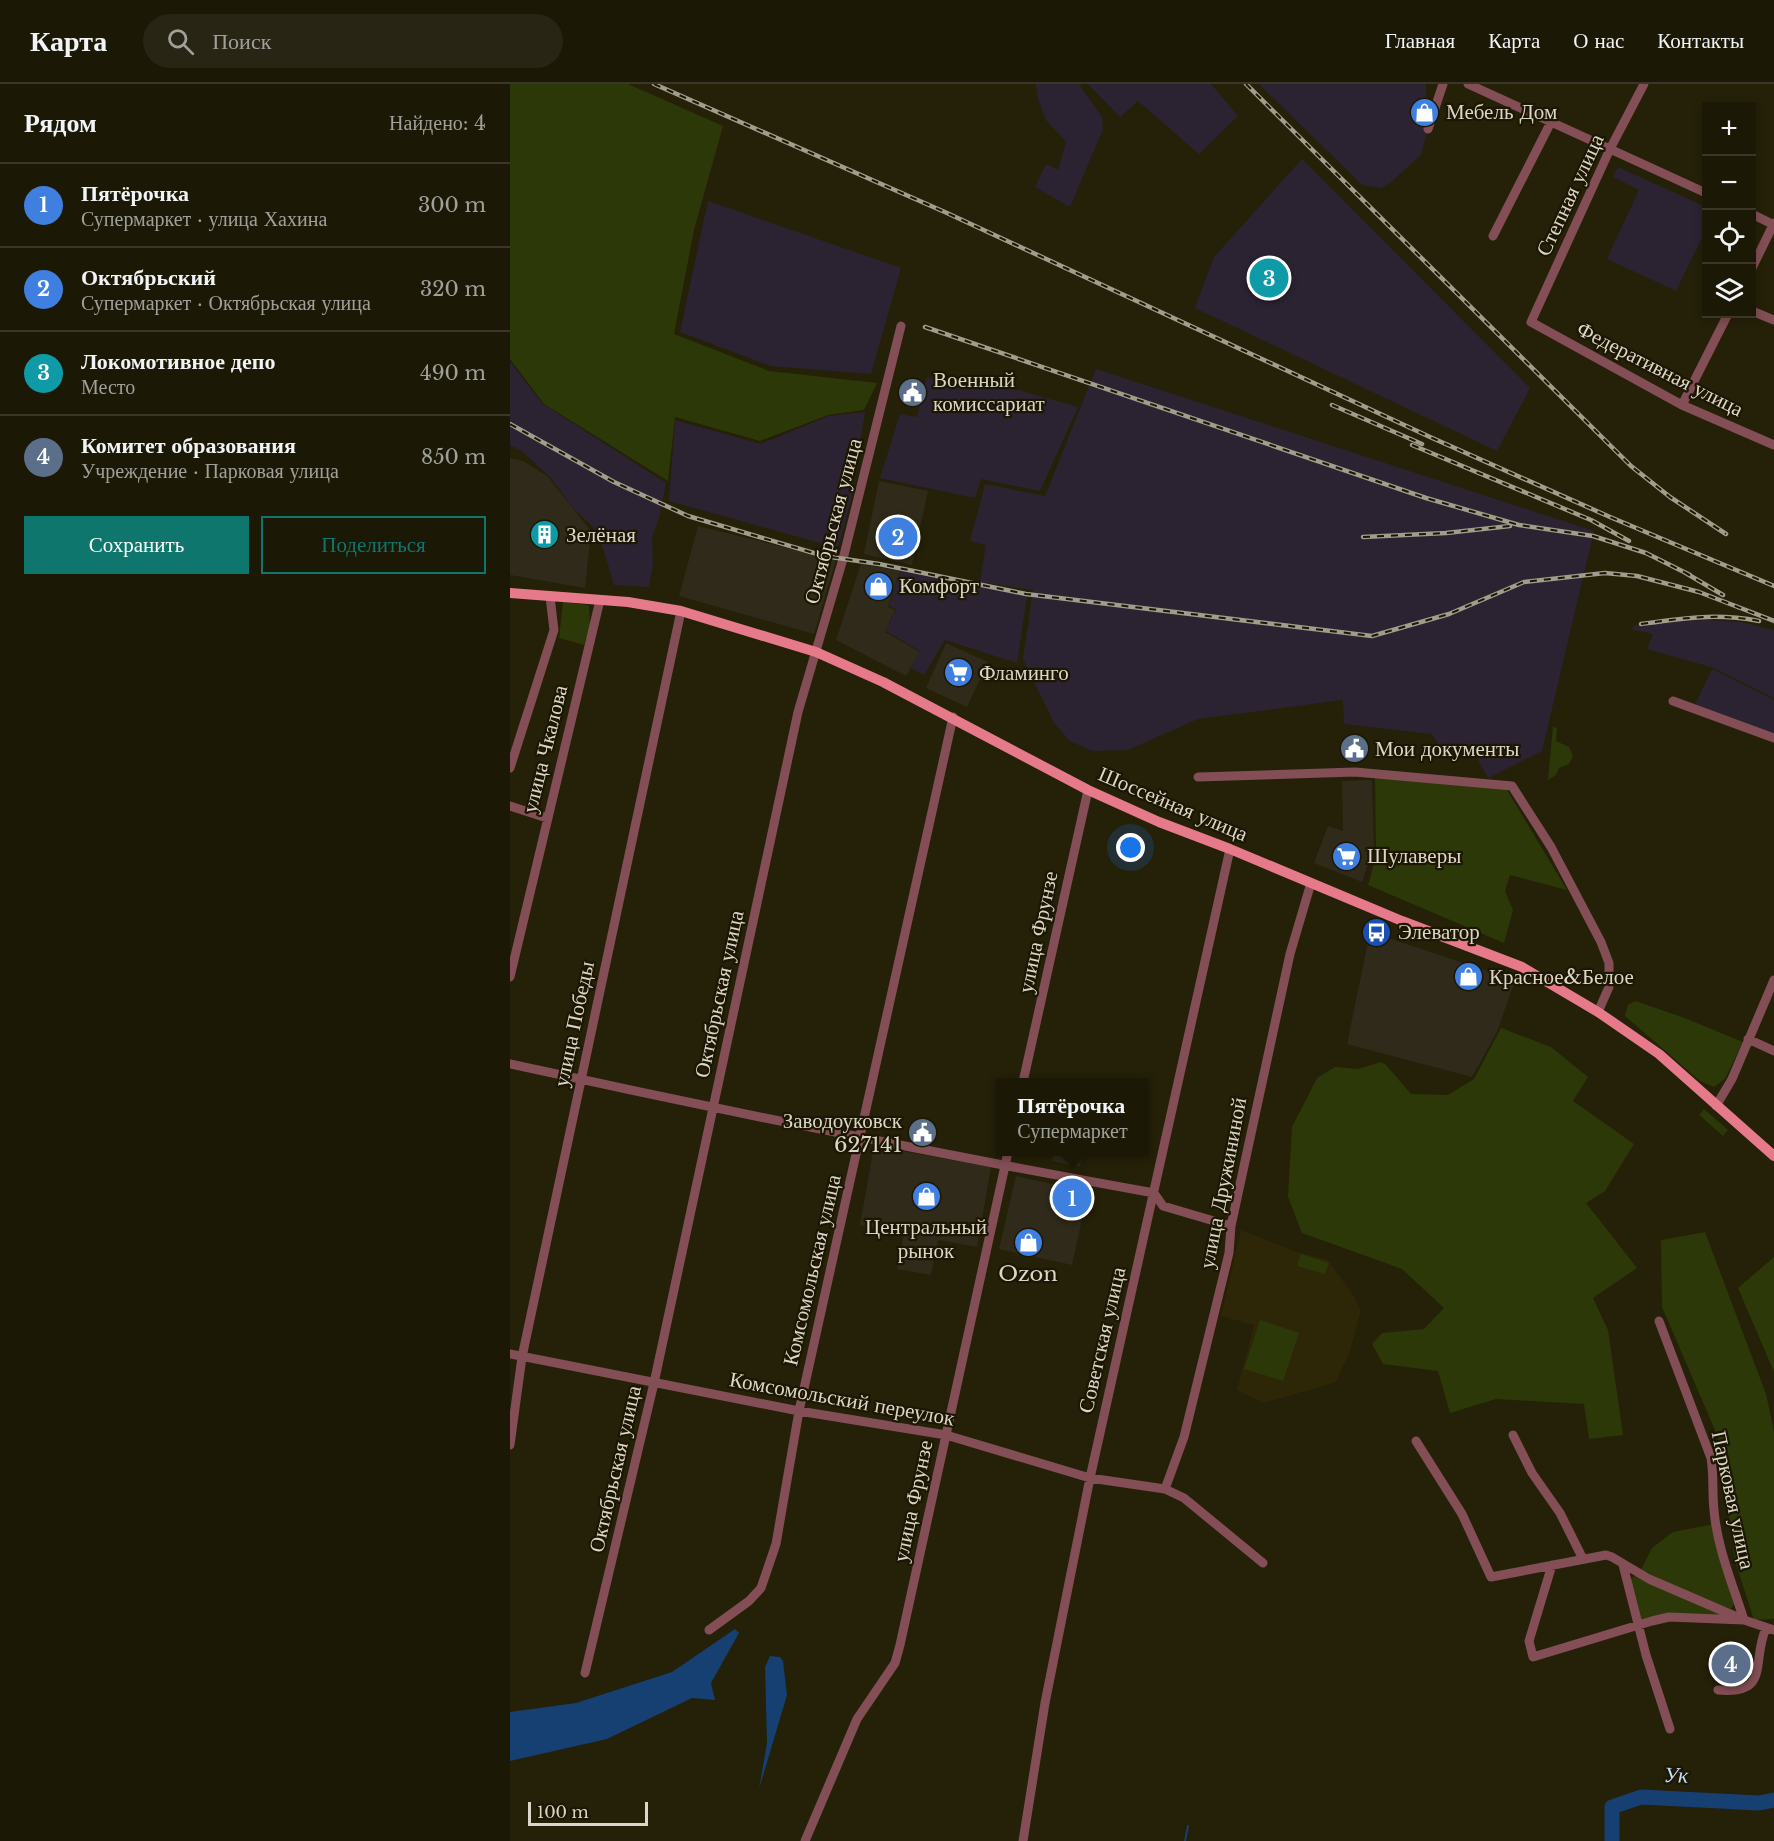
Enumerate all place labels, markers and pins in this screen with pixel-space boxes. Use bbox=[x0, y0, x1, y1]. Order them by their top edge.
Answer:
shop icon: Мебель Дом bbox=[1409, 96, 1441, 128]
place label: Мебель Дом bbox=[1446, 99, 1557, 125]
pin: 3 bbox=[1250, 256, 1288, 300]
place label: Военный комиссариат bbox=[933, 367, 1045, 417]
public building icon: Военный комиссариат bbox=[896, 376, 928, 408]
pin: 2 bbox=[878, 514, 918, 560]
building icon: Зелёная bbox=[529, 519, 561, 551]
place label: Зелёная bbox=[566, 522, 636, 548]
shop icon: Комфорт bbox=[862, 570, 894, 602]
place label: Комфорт bbox=[899, 573, 979, 599]
supermarket icon: Фламинго bbox=[942, 657, 974, 689]
place label: Фламинго bbox=[979, 660, 1069, 686]
public building icon: Мои документы bbox=[1338, 733, 1370, 765]
place label: Мои документы bbox=[1375, 736, 1519, 762]
supermarket icon: Шулаверы bbox=[1330, 840, 1362, 872]
place label: Шулаверы bbox=[1367, 843, 1461, 869]
bus stop icon: Элеватор bbox=[1361, 916, 1393, 948]
place label: Элеватор bbox=[1398, 919, 1480, 945]
shop icon: Красное&Белое bbox=[1452, 961, 1484, 993]
place label: Красное&Белое bbox=[1489, 964, 1634, 990]
place label: Заводоуковск 627141 bbox=[783, 1108, 903, 1158]
public building icon: Заводоуковск 627141 bbox=[907, 1117, 939, 1149]
pin: 1 bbox=[1052, 1176, 1092, 1220]
shop icon: Центральный рынок bbox=[910, 1180, 942, 1212]
place label: Центральный рынок bbox=[865, 1214, 987, 1264]
shop icon: Ozon bbox=[1012, 1227, 1044, 1259]
place label: Ozon bbox=[998, 1261, 1058, 1287]
pin: 4 bbox=[1712, 1642, 1750, 1686]

